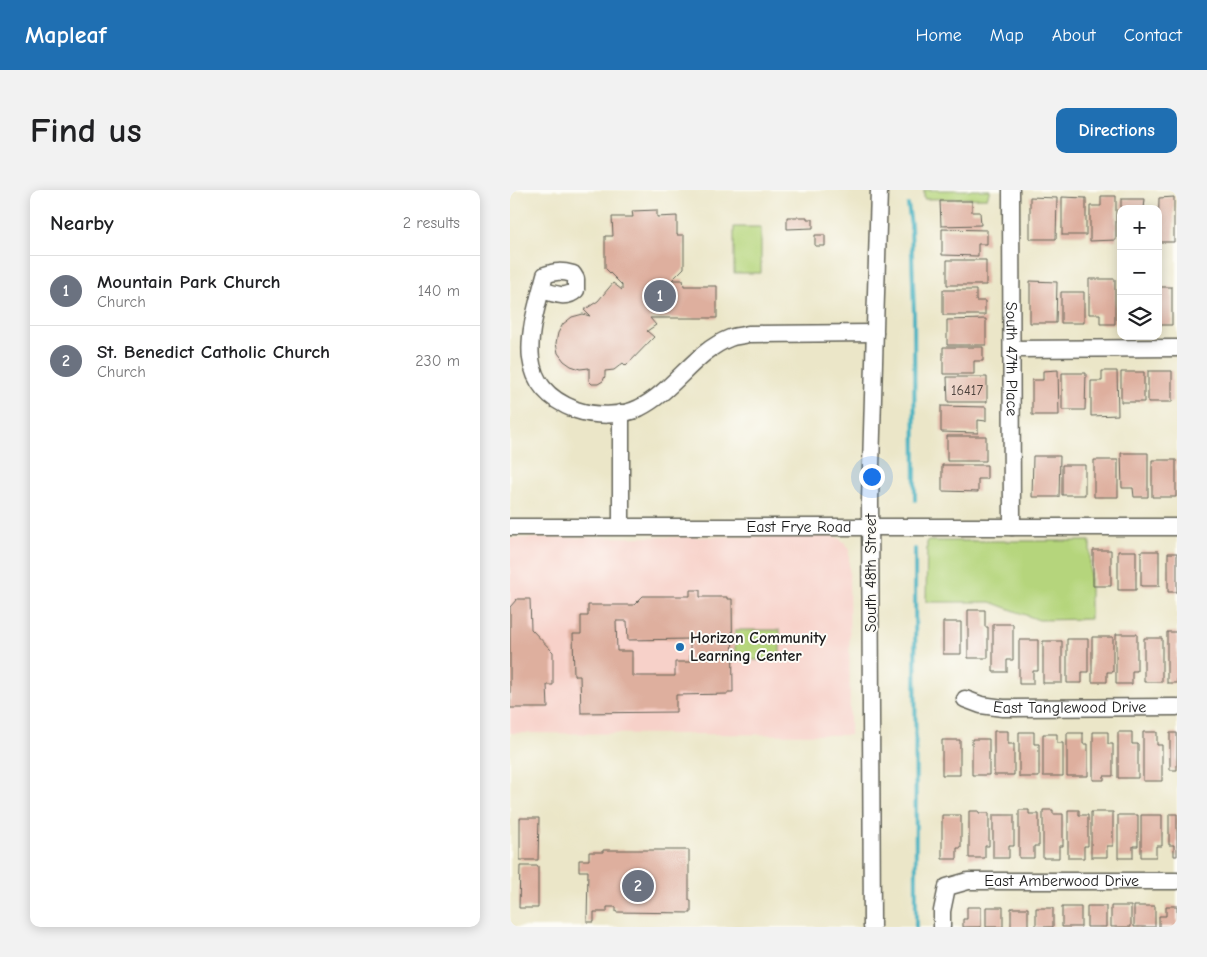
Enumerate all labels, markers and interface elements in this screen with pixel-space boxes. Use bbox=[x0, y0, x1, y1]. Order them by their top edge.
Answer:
text: Mapleaf bbox=[25, 21, 106, 49]
text: Home bbox=[915, 25, 962, 46]
text: Map bbox=[990, 25, 1024, 46]
text: About bbox=[1052, 25, 1096, 46]
text: Contact bbox=[1124, 25, 1182, 46]
button: Directions bbox=[1056, 108, 1177, 153]
text: Find us bbox=[30, 110, 142, 151]
map controls bbox=[1117, 205, 1162, 340]
button: + bbox=[1117, 205, 1162, 250]
text: Nearby bbox=[50, 211, 114, 235]
text: 2 results bbox=[403, 214, 460, 232]
button: − bbox=[1117, 250, 1162, 295]
text: Mountain Park Church bbox=[97, 271, 281, 293]
pin: 1 bbox=[644, 277, 676, 315]
text: 1 bbox=[63, 282, 69, 300]
text: 140 m bbox=[418, 282, 460, 300]
text: Church bbox=[97, 293, 146, 311]
button: layers bbox=[1117, 295, 1162, 340]
street label: South 47th Place bbox=[1002, 302, 1021, 416]
text: St. Benedict Catholic Church bbox=[97, 341, 330, 363]
text: 2 bbox=[62, 352, 70, 370]
text: 230 m bbox=[415, 352, 460, 370]
text: Church bbox=[97, 363, 146, 381]
house number: 16417 bbox=[951, 382, 983, 399]
your location bbox=[859, 464, 885, 490]
street label: South 48th Street bbox=[862, 513, 880, 632]
street label: East Frye Road bbox=[747, 518, 852, 536]
place label: Horizon Community Learning Center bbox=[690, 629, 827, 665]
marker: Horizon Community Learning Center bbox=[674, 641, 686, 653]
street label: East Tanglewood Drive bbox=[992, 698, 1146, 717]
pin: 2 bbox=[622, 867, 654, 905]
street label: East Amberwood Drive bbox=[984, 872, 1139, 890]

